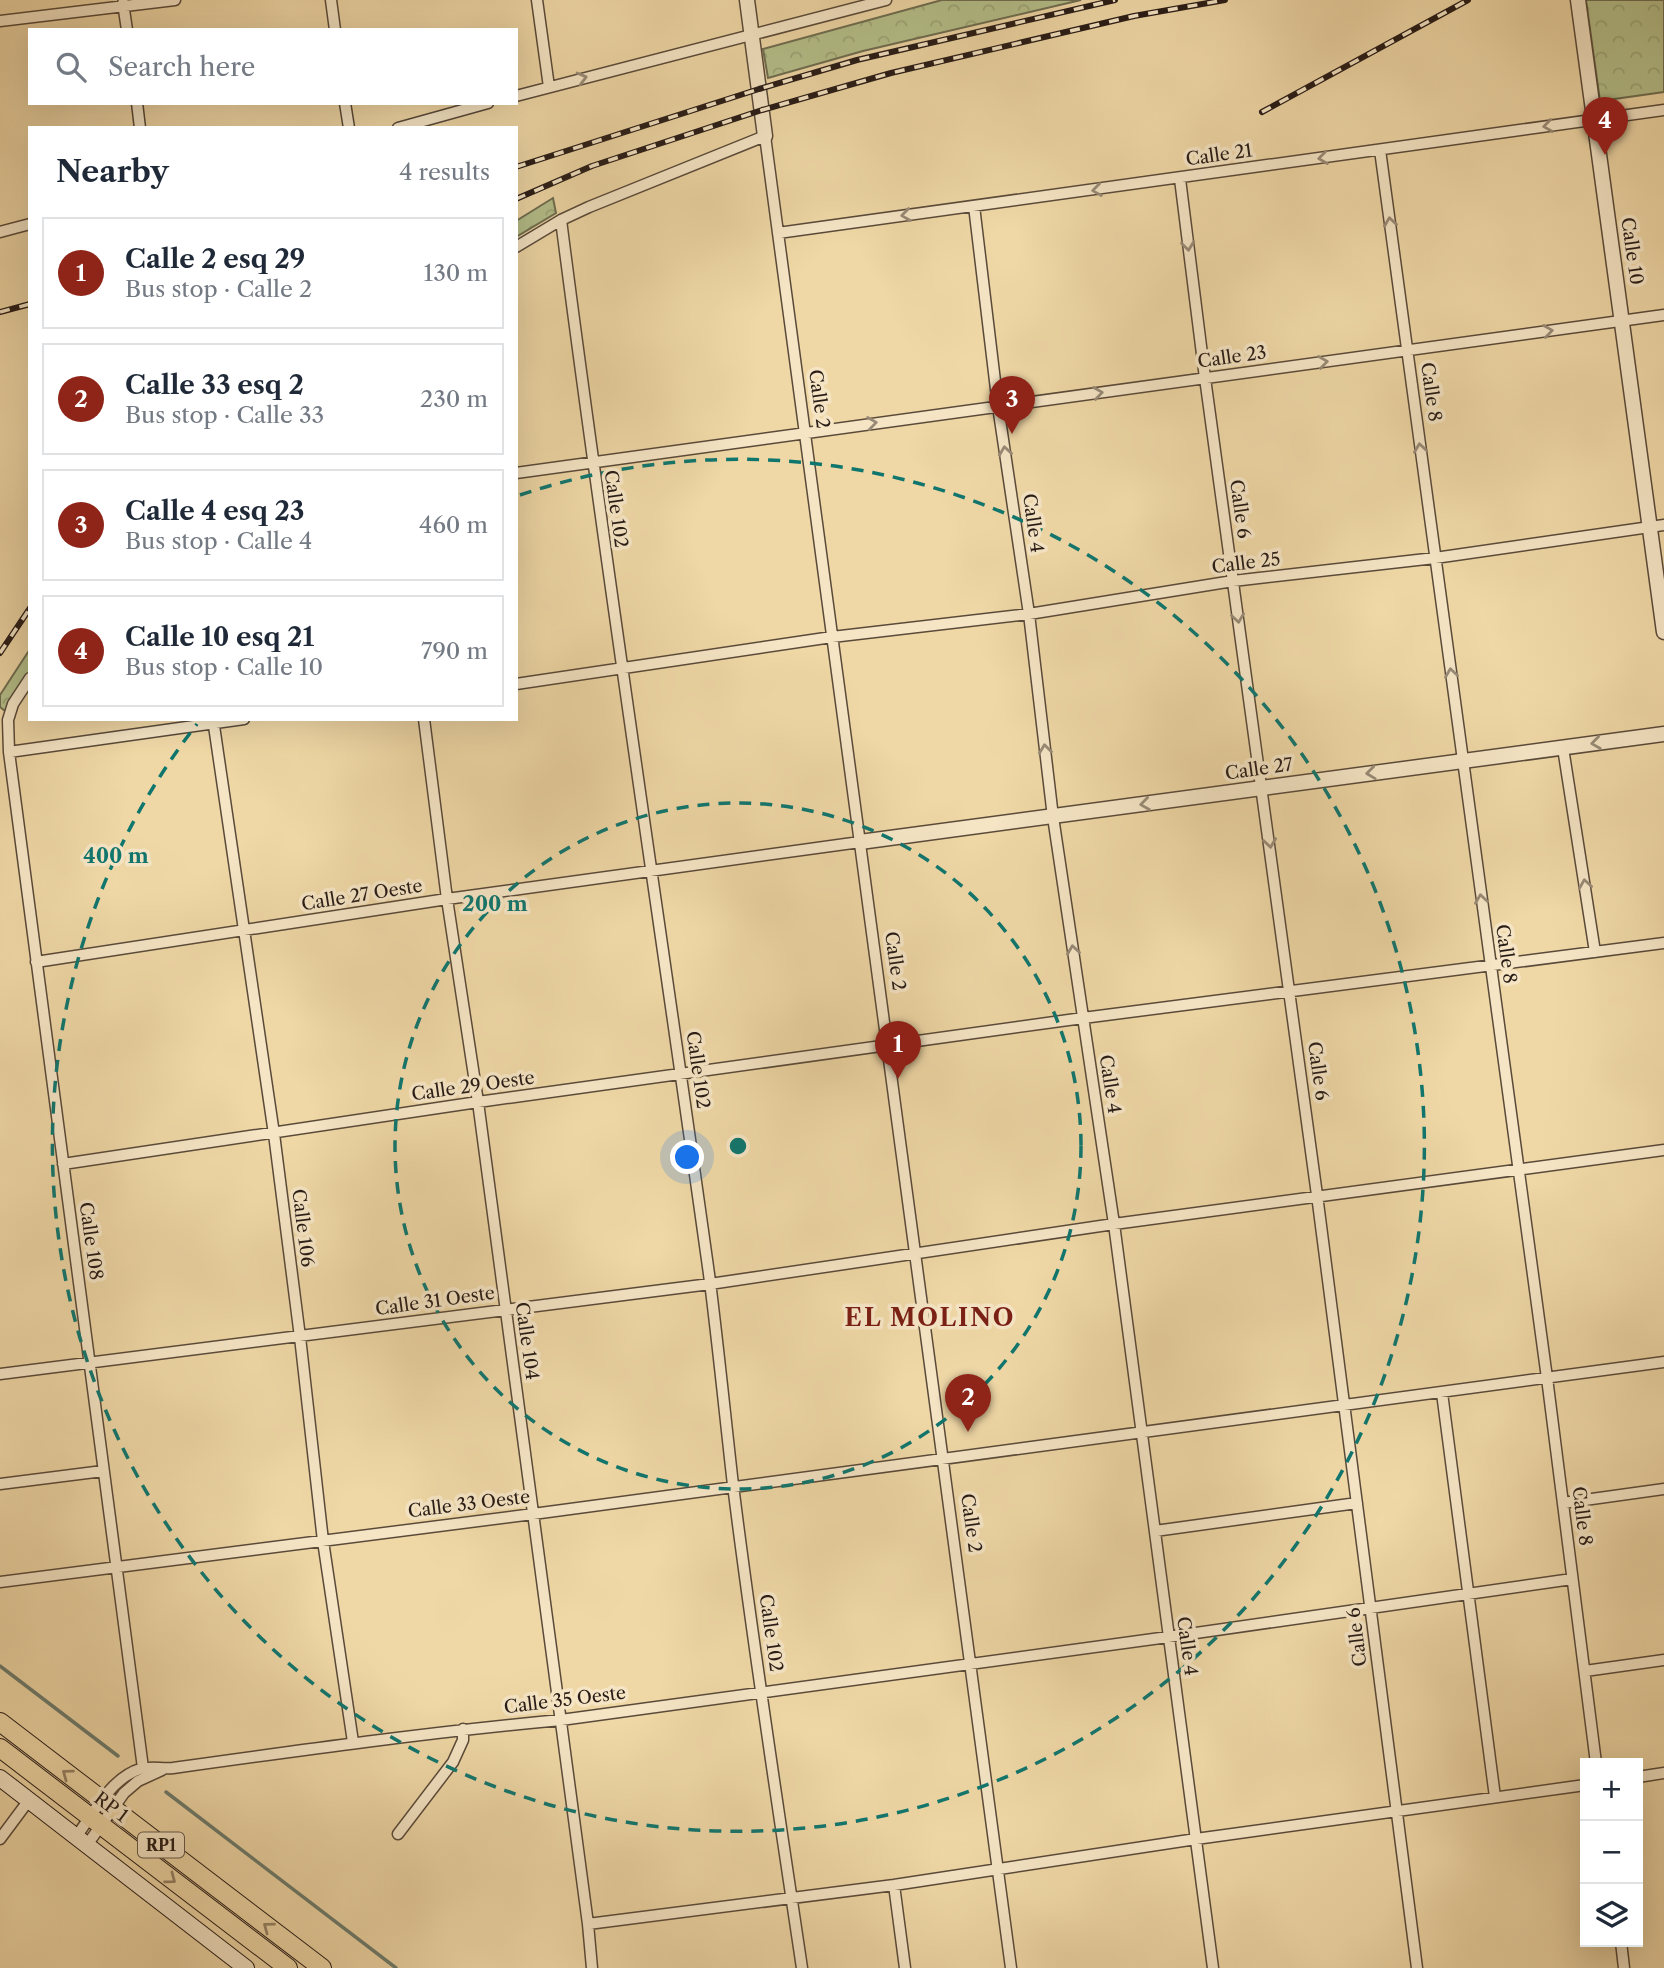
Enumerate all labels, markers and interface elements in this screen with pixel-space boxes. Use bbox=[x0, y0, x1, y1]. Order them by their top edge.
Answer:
search box bbox=[28, 28, 518, 105]
icon: search bbox=[52, 48, 90, 86]
text: Search here bbox=[108, 51, 255, 83]
one-way arrow bbox=[576, 72, 588, 86]
pin: 4 bbox=[1582, 97, 1628, 155]
one-way arrow bbox=[1542, 119, 1554, 134]
street label: Calle 21 bbox=[1184, 139, 1254, 171]
one-way arrow bbox=[1317, 150, 1328, 165]
text: Nearby bbox=[56, 153, 169, 190]
text: 4 results bbox=[399, 158, 490, 186]
one-way arrow bbox=[1091, 182, 1103, 197]
one-way arrow bbox=[900, 208, 912, 223]
one-way arrow bbox=[1383, 216, 1398, 228]
street label: Calle 10 bbox=[1616, 216, 1648, 286]
one-way arrow bbox=[1181, 241, 1196, 252]
text: Calle 2 esq 29 bbox=[125, 243, 305, 275]
text: 1 bbox=[76, 259, 86, 287]
text: 130 m bbox=[424, 259, 488, 287]
text: Bus stop · Calle 2 bbox=[125, 275, 312, 303]
one-way arrow bbox=[1543, 324, 1554, 339]
street label: Calle 23 bbox=[1196, 341, 1268, 373]
one-way arrow bbox=[1317, 355, 1329, 370]
street label: Calle 8 bbox=[1416, 361, 1446, 423]
street label: Calle 2 bbox=[804, 368, 834, 430]
text: Calle 33 esq 2 bbox=[125, 369, 304, 401]
pin: 3 bbox=[989, 376, 1035, 434]
text: 2 bbox=[74, 385, 88, 413]
text: 230 m bbox=[420, 385, 488, 413]
one-way arrow bbox=[1092, 385, 1103, 400]
text: Bus stop · Calle 33 bbox=[125, 401, 324, 429]
one-way arrow bbox=[866, 416, 878, 431]
one-way arrow bbox=[1413, 442, 1428, 453]
one-way arrow bbox=[997, 445, 1012, 457]
street label: Calle 102 bbox=[600, 469, 632, 549]
street label: Calle 6 bbox=[1225, 478, 1255, 540]
street label: Calle 4 bbox=[1018, 492, 1048, 554]
text: Calle 4 esq 23 bbox=[125, 495, 305, 527]
text: 3 bbox=[75, 511, 88, 539]
text: 460 m bbox=[419, 511, 488, 539]
text: Bus stop · Calle 4 bbox=[125, 527, 312, 555]
street label: Calle 25 bbox=[1210, 548, 1282, 578]
one-way arrow bbox=[1230, 612, 1245, 623]
text: Calle 10 esq 21 bbox=[125, 621, 314, 653]
text: 4 bbox=[74, 637, 88, 665]
text: 790 m bbox=[421, 637, 488, 665]
text: Bus stop · Calle 10 bbox=[125, 653, 323, 681]
one-way arrow bbox=[1443, 667, 1458, 679]
one-way arrow bbox=[1590, 736, 1602, 751]
one-way arrow bbox=[1037, 743, 1052, 755]
street label: Calle 27 bbox=[1224, 753, 1294, 785]
one-way arrow bbox=[1365, 766, 1377, 781]
one-way arrow bbox=[1140, 796, 1151, 811]
one-way arrow bbox=[1262, 837, 1277, 849]
text: 400 m bbox=[83, 843, 149, 868]
street label: Calle 27 Oeste bbox=[300, 875, 424, 915]
one-way arrow bbox=[1577, 879, 1592, 890]
text: 200 m bbox=[462, 891, 528, 916]
one-way arrow bbox=[1474, 893, 1489, 904]
street label: Calle 8 bbox=[1491, 923, 1521, 985]
street label: Calle 2 bbox=[880, 930, 910, 992]
one-way arrow bbox=[1066, 945, 1081, 956]
pin: 1 bbox=[875, 1021, 921, 1079]
street label: Calle 102 bbox=[682, 1030, 714, 1110]
street label: Calle 6 bbox=[1303, 1040, 1333, 1102]
street label: Calle 4 bbox=[1094, 1053, 1126, 1115]
street label: Calle 29 Oeste bbox=[410, 1066, 536, 1106]
centre of rings bbox=[726, 1134, 750, 1158]
your location bbox=[670, 1140, 704, 1174]
street label: Calle 106 bbox=[287, 1188, 319, 1268]
street label: Calle 108 bbox=[75, 1201, 107, 1281]
street label: Calle 31 Oeste bbox=[374, 1282, 496, 1320]
street label: Calle 104 bbox=[511, 1301, 543, 1381]
district label: EL MOLINO bbox=[845, 1303, 1015, 1332]
pin: 2 bbox=[945, 1374, 991, 1432]
street label: Calle 8 bbox=[1567, 1485, 1597, 1547]
street label: Calle 33 Oeste bbox=[407, 1486, 531, 1522]
street label: Calle 2 bbox=[956, 1492, 986, 1554]
street label: Calle 102 bbox=[755, 1593, 787, 1673]
street label: Calle 6 bbox=[1342, 1606, 1372, 1668]
street label: Calle 4 bbox=[1172, 1615, 1202, 1677]
street label: Calle 35 Oeste bbox=[503, 1682, 627, 1718]
map controls bbox=[1580, 1758, 1643, 1947]
button: + bbox=[1580, 1758, 1643, 1821]
one-way arrow bbox=[62, 1770, 75, 1783]
street label: RP 1 bbox=[90, 1787, 133, 1827]
button: − bbox=[1580, 1821, 1643, 1884]
road number: RP1 bbox=[138, 1832, 184, 1857]
one-way arrow bbox=[163, 1871, 175, 1883]
button: layers bbox=[1580, 1884, 1643, 1947]
one-way arrow bbox=[263, 1922, 275, 1935]

